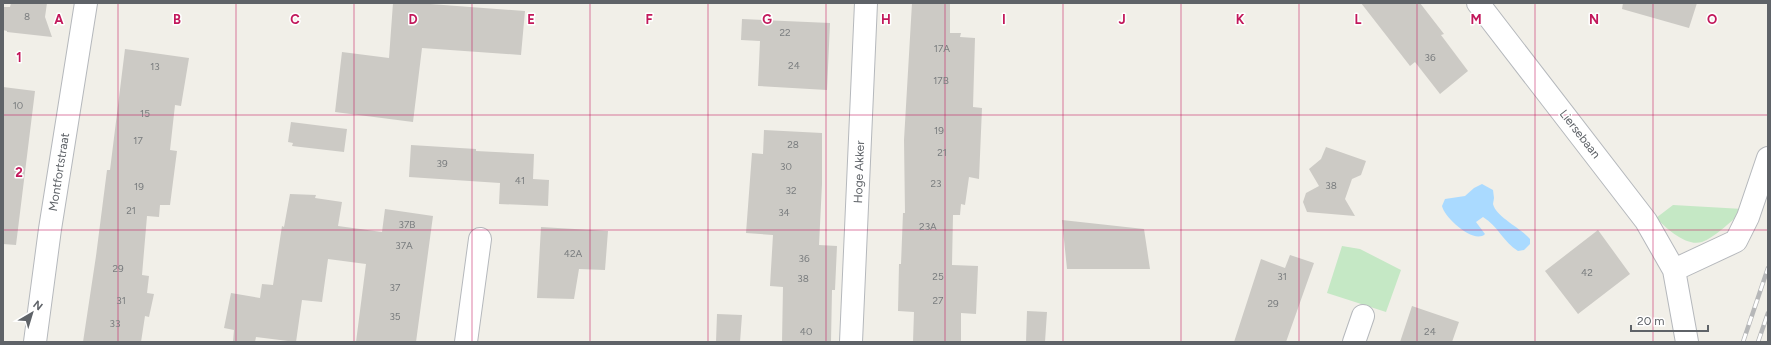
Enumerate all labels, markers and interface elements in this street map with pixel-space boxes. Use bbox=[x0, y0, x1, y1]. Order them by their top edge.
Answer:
house number: 8 bbox=[24, 10, 30, 23]
text: A bbox=[54, 12, 64, 27]
text: B bbox=[173, 12, 181, 27]
text: C bbox=[290, 12, 300, 27]
text: D bbox=[408, 12, 418, 27]
text: E bbox=[527, 12, 535, 27]
text: F bbox=[645, 12, 653, 27]
text: G bbox=[762, 12, 772, 27]
text: H bbox=[881, 12, 891, 27]
text: I bbox=[1002, 12, 1006, 27]
text: J bbox=[1118, 12, 1126, 27]
text: K bbox=[1236, 12, 1245, 27]
text: L bbox=[1355, 12, 1362, 27]
text: M bbox=[1470, 12, 1482, 27]
text: N bbox=[1589, 12, 1599, 27]
text: O bbox=[1707, 12, 1717, 27]
house number: 22 bbox=[779, 26, 791, 39]
house number: 17A bbox=[934, 42, 950, 55]
text: 1 bbox=[16, 50, 22, 65]
house number: 36 bbox=[1424, 51, 1436, 64]
house number: 24 bbox=[788, 59, 800, 72]
house number: 13 bbox=[150, 60, 160, 73]
house number: 17B bbox=[933, 74, 949, 87]
house number: 10 bbox=[13, 99, 23, 112]
house number: 15 bbox=[140, 107, 150, 120]
street label: Liersebaan bbox=[1557, 107, 1603, 161]
house number: 19 bbox=[934, 124, 944, 137]
street label: Montfortstraat bbox=[46, 131, 72, 212]
house number: 17 bbox=[133, 134, 143, 147]
house number: 28 bbox=[787, 138, 799, 151]
street label: Hoge Akker bbox=[851, 140, 867, 204]
house number: 21 bbox=[937, 146, 947, 159]
house number: 39 bbox=[436, 157, 448, 170]
house number: 30 bbox=[780, 160, 792, 173]
text: 2 bbox=[15, 165, 23, 180]
house number: 41 bbox=[515, 174, 525, 187]
house number: 23 bbox=[930, 177, 942, 190]
house number: 38 bbox=[1325, 179, 1337, 192]
house number: 19 bbox=[134, 180, 144, 193]
house number: 32 bbox=[785, 184, 797, 197]
house number: 21 bbox=[126, 204, 136, 217]
house number: 34 bbox=[778, 206, 790, 219]
house number: 37B bbox=[399, 218, 415, 231]
house number: 23A bbox=[919, 220, 937, 233]
house number: 37A bbox=[395, 239, 413, 252]
house number: 42A bbox=[564, 247, 583, 260]
house number: 36 bbox=[798, 252, 810, 265]
house number: 29 bbox=[112, 262, 124, 275]
house number: 42 bbox=[1581, 266, 1593, 279]
house number: 25 bbox=[932, 270, 944, 283]
house number: 31 bbox=[1277, 270, 1287, 283]
house number: 38 bbox=[797, 272, 809, 285]
house number: 37 bbox=[390, 281, 401, 294]
north arrow bbox=[12, 293, 52, 333]
house number: 31 bbox=[116, 294, 126, 307]
house number: 27 bbox=[933, 294, 944, 307]
house number: 29 bbox=[1267, 297, 1279, 310]
text: N bbox=[30, 298, 45, 313]
scale bar bbox=[1631, 307, 1708, 333]
house number: 35 bbox=[389, 310, 401, 323]
text: 20 m bbox=[1637, 314, 1665, 328]
house number: 33 bbox=[110, 317, 120, 330]
house number: 40 bbox=[800, 325, 812, 338]
house number: 24 bbox=[1424, 325, 1436, 338]

